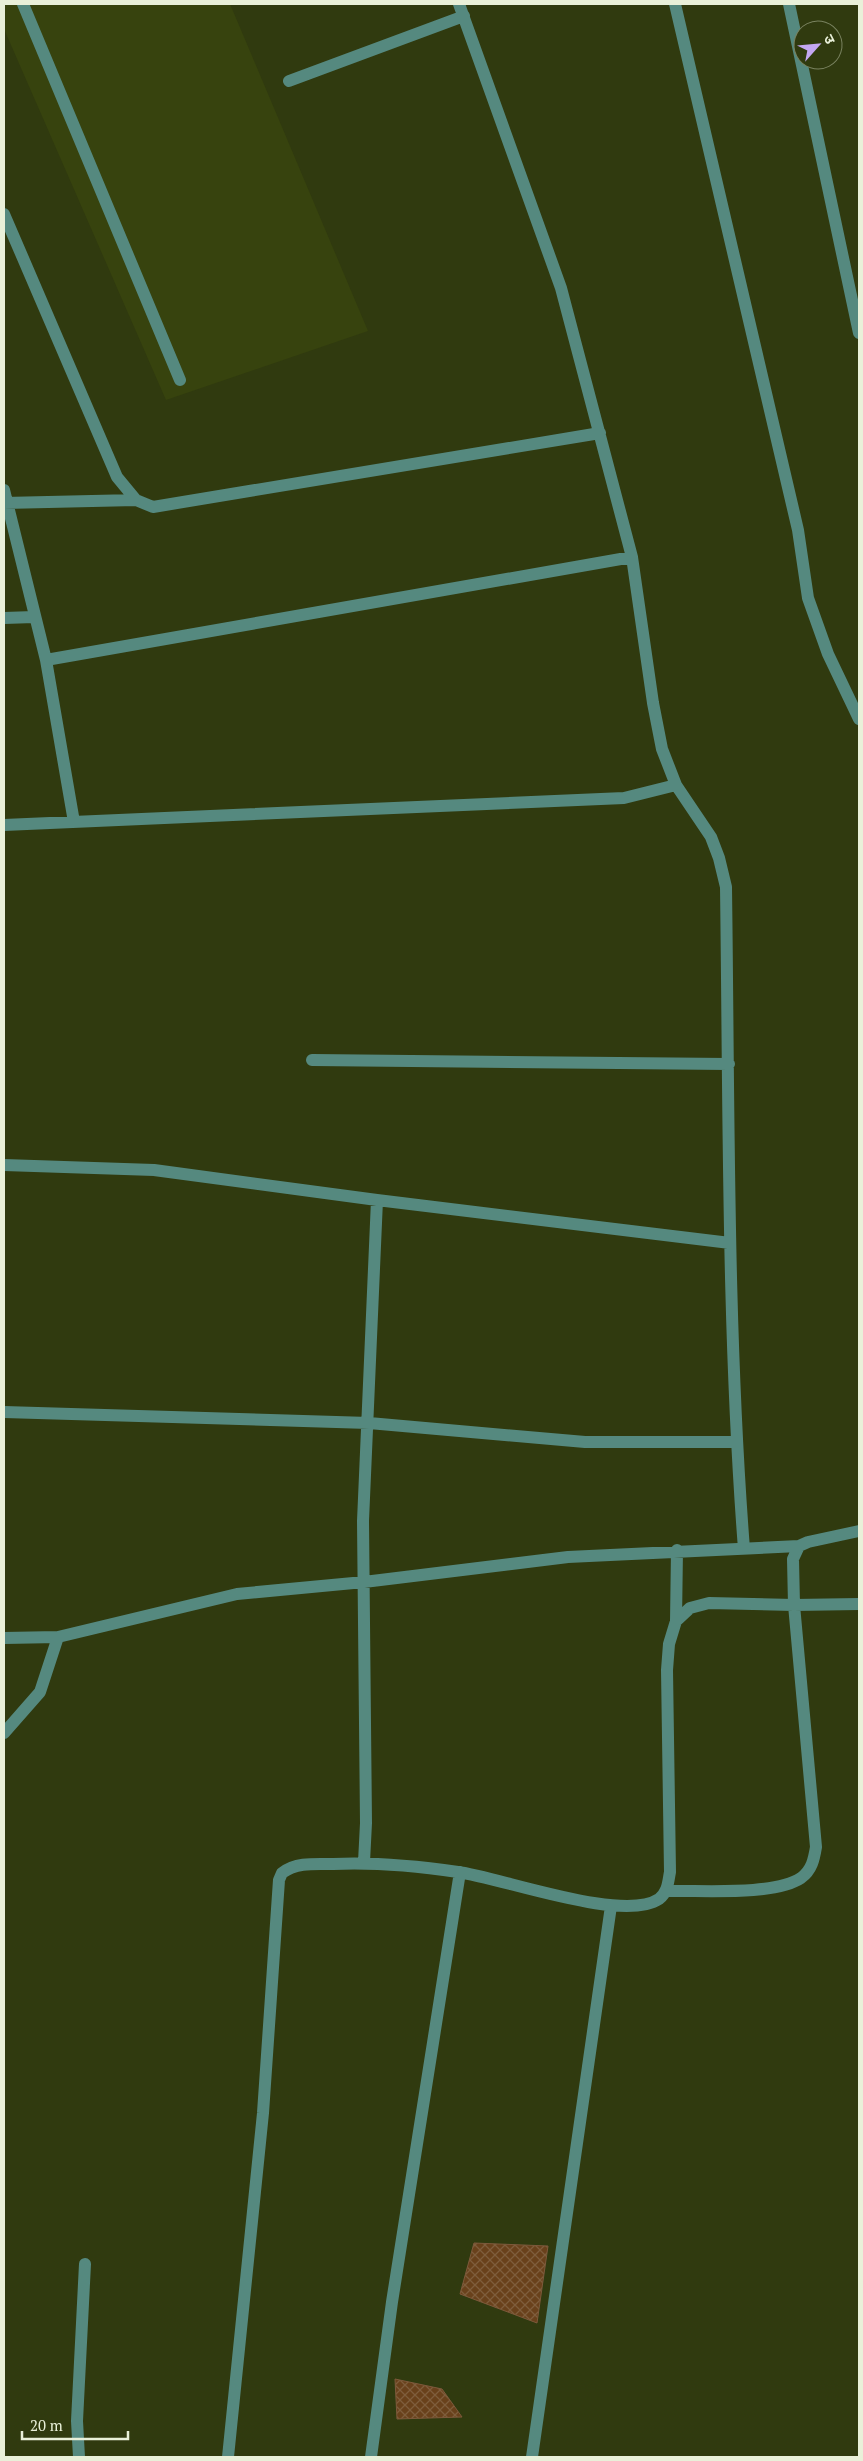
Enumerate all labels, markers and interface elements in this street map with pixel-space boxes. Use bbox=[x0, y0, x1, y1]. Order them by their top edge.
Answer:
north arrow bbox=[793, 20, 843, 70]
text: उ bbox=[820, 31, 841, 48]
scale bar bbox=[22, 2408, 129, 2440]
text: 20 m bbox=[30, 2415, 63, 2435]

